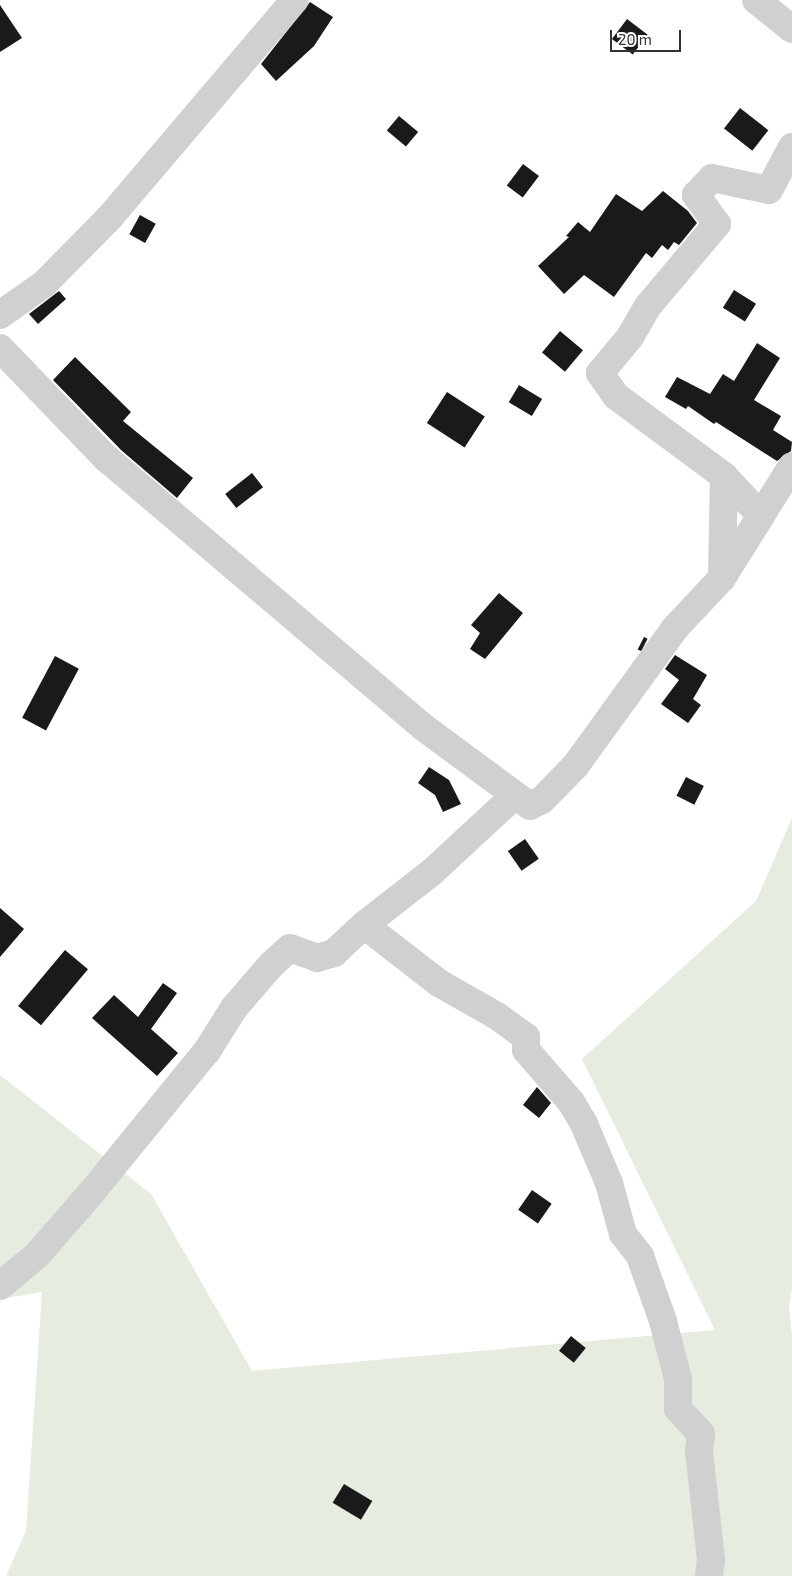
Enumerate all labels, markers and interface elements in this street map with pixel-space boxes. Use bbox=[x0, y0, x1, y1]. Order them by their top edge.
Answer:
scale bar bbox=[612, 20, 683, 52]
text: 20 m bbox=[618, 30, 652, 48]

